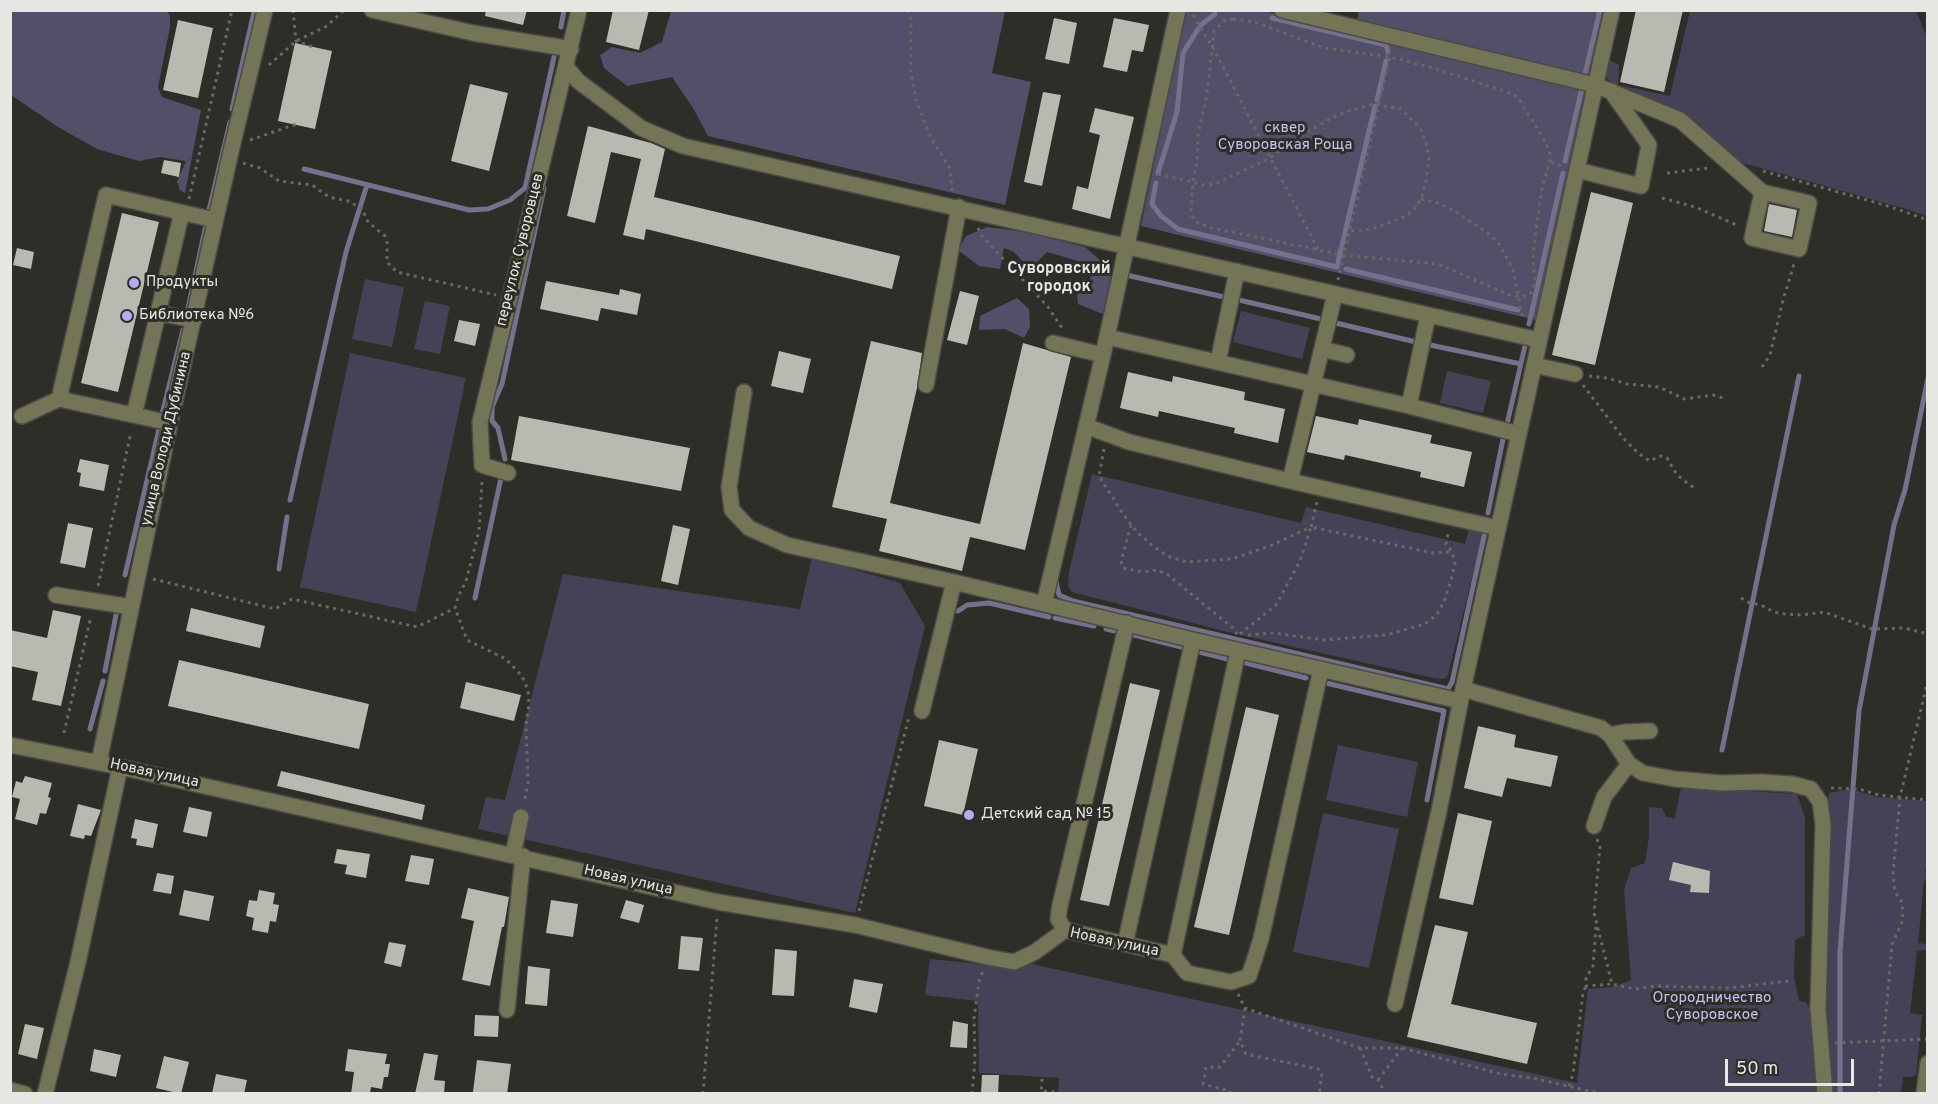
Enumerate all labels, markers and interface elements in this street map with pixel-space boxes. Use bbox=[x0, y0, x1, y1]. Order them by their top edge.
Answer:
park label: сквер Суворовская Роща bbox=[1218, 120, 1352, 155]
street label: переулок Суворовцев bbox=[493, 172, 549, 328]
district label: Суворовский городок bbox=[1007, 260, 1111, 298]
place label: Продукты bbox=[146, 274, 218, 292]
marker: Продукты bbox=[127, 276, 141, 290]
place label: Библиотека №6 bbox=[139, 307, 254, 325]
marker: Библиотека №6 bbox=[120, 309, 134, 323]
street label: улица Володи Дубинина bbox=[138, 350, 196, 528]
street label: Новая улица bbox=[108, 756, 200, 792]
place label: Детский сад № 15 bbox=[981, 806, 1111, 824]
marker: Детский сад № 15 bbox=[962, 808, 976, 822]
street label: Новая улица bbox=[582, 862, 674, 900]
street label: Новая улица bbox=[1068, 925, 1160, 961]
park label: Огородничество Суворовское bbox=[1653, 990, 1771, 1025]
scale bar bbox=[1728, 1047, 1857, 1085]
text: 50 m bbox=[1736, 1058, 1778, 1081]

